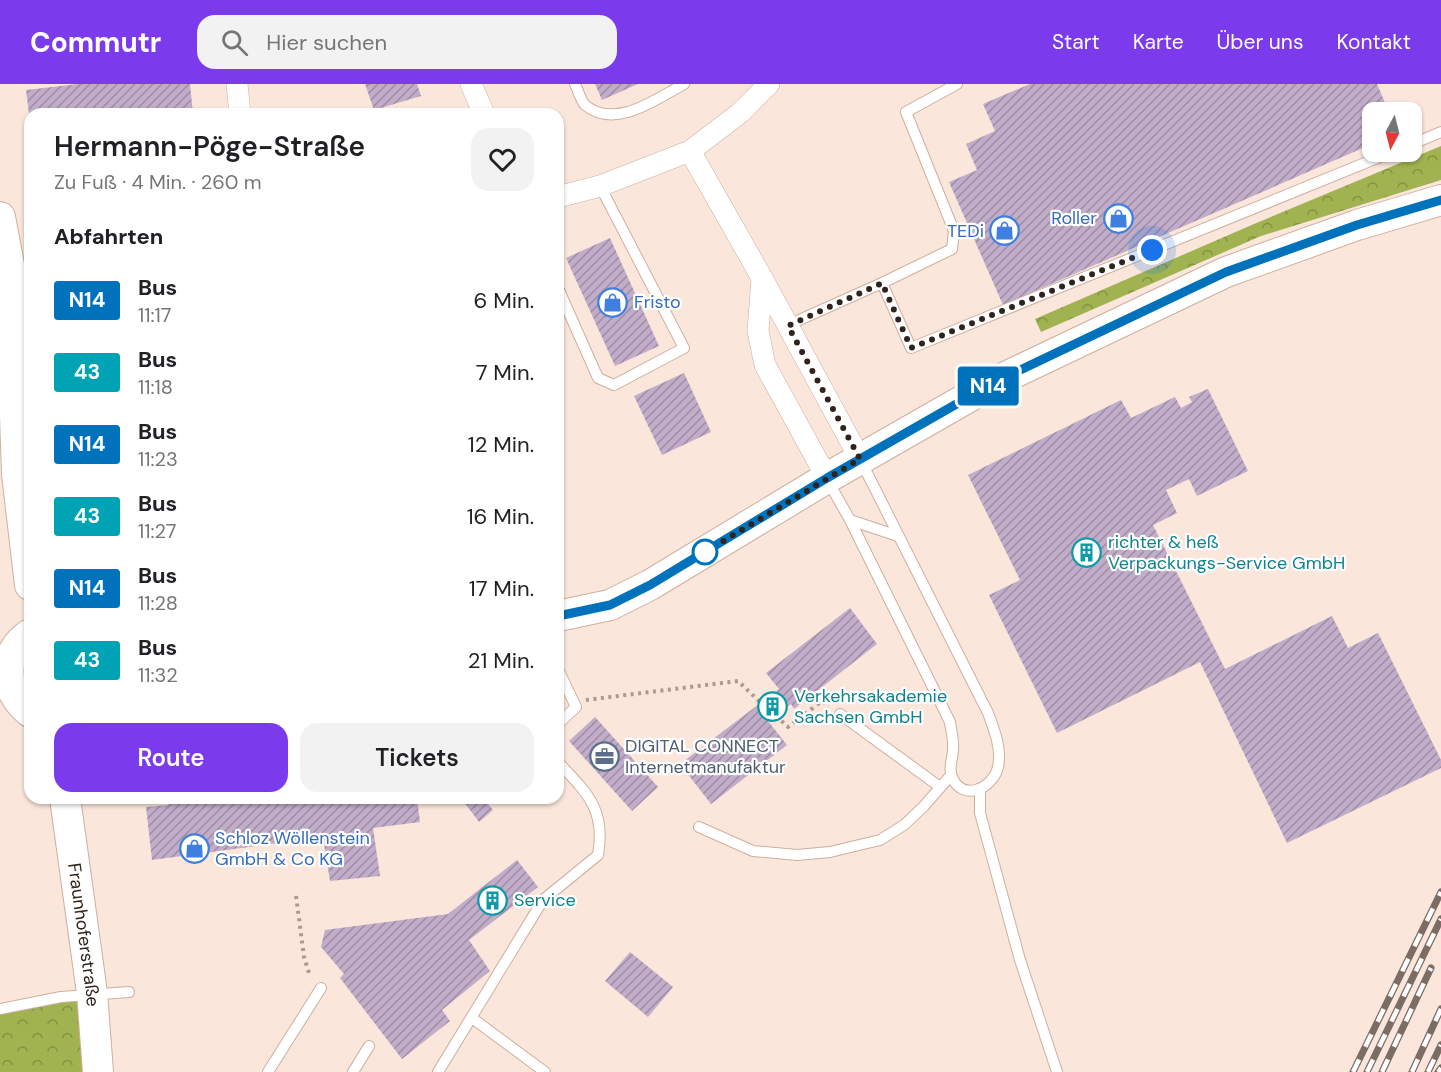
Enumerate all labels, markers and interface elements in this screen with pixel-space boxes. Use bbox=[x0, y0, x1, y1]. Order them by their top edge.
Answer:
search box bbox=[197, 15, 617, 69]
text: Commutr bbox=[30, 24, 161, 61]
icon: search bbox=[218, 26, 251, 59]
text: Hier suchen bbox=[266, 28, 387, 57]
text: Start bbox=[1052, 28, 1100, 56]
text: Karte bbox=[1133, 28, 1184, 56]
text: Über uns bbox=[1217, 28, 1303, 56]
text: Kontakt bbox=[1336, 28, 1411, 56]
north arrow bbox=[1362, 102, 1422, 162]
map controls bbox=[1362, 102, 1422, 162]
text: Hermann-Pöge-Straße bbox=[54, 128, 365, 165]
button: heart bbox=[471, 128, 534, 191]
text: Zu Fuß · 4 Min. · 260 m bbox=[54, 169, 262, 195]
shop icon: Roller bbox=[1102, 202, 1134, 234]
place label: Roller bbox=[1051, 206, 1097, 230]
shop icon: TEDi bbox=[989, 215, 1021, 247]
place label: TEDi bbox=[947, 219, 984, 243]
text: Abfahrten bbox=[54, 222, 163, 251]
your location bbox=[1137, 235, 1167, 265]
text: Bus bbox=[138, 273, 177, 302]
text: N14 bbox=[69, 286, 105, 314]
text: 6 Min. bbox=[474, 286, 534, 315]
shop icon: Fristo bbox=[597, 286, 629, 318]
place label: Fristo bbox=[634, 290, 681, 314]
text: 11:17 bbox=[138, 302, 171, 328]
text: Bus bbox=[138, 345, 177, 374]
text: 43 bbox=[74, 358, 100, 386]
text: 7 Min. bbox=[476, 358, 534, 387]
line badge: N14 bbox=[954, 366, 1022, 406]
text: N14 bbox=[970, 372, 1006, 400]
text: 11:18 bbox=[138, 374, 173, 400]
text: Bus bbox=[138, 417, 177, 446]
text: N14 bbox=[69, 430, 105, 458]
text: 12 Min. bbox=[468, 430, 534, 459]
text: 11:23 bbox=[138, 446, 178, 472]
text: Bus bbox=[138, 489, 177, 518]
text: 43 bbox=[74, 502, 100, 530]
text: 16 Min. bbox=[467, 502, 534, 531]
text: 11:27 bbox=[138, 518, 176, 544]
place label: richter & heß Verpackungs-Service GmbH bbox=[1108, 530, 1345, 575]
building icon: richter & heß Verpackungs-Service GmbH bbox=[1071, 536, 1103, 568]
unlabelled marker bbox=[692, 539, 718, 565]
text: Bus bbox=[138, 561, 177, 590]
text: N14 bbox=[69, 574, 105, 602]
text: 17 Min. bbox=[469, 574, 534, 603]
text: 11:28 bbox=[138, 590, 178, 616]
text: Bus bbox=[138, 633, 177, 662]
text: 43 bbox=[74, 646, 100, 674]
text: 21 Min. bbox=[468, 646, 534, 675]
text: 11:32 bbox=[138, 662, 178, 688]
place label: Verkehrsakademie Sachsen GmbH bbox=[794, 684, 947, 729]
building icon: Verkehrsakademie Sachsen GmbH bbox=[757, 690, 789, 722]
button: Route bbox=[54, 723, 288, 792]
button: Tickets bbox=[300, 723, 534, 792]
place label: DIGITAL CONNECT Internetmanufaktur bbox=[625, 734, 786, 779]
office icon: DIGITAL CONNECT Internetmanufaktur bbox=[588, 740, 620, 772]
place label: Schloz Wöllenstein GmbH & Co KG bbox=[215, 826, 370, 871]
shop icon: Schloz Wöllenstein GmbH & Co KG bbox=[178, 832, 210, 864]
street label: Fraunhoferstraße bbox=[62, 861, 105, 1007]
building icon: Service bbox=[477, 884, 509, 916]
place label: Service bbox=[514, 888, 576, 912]

